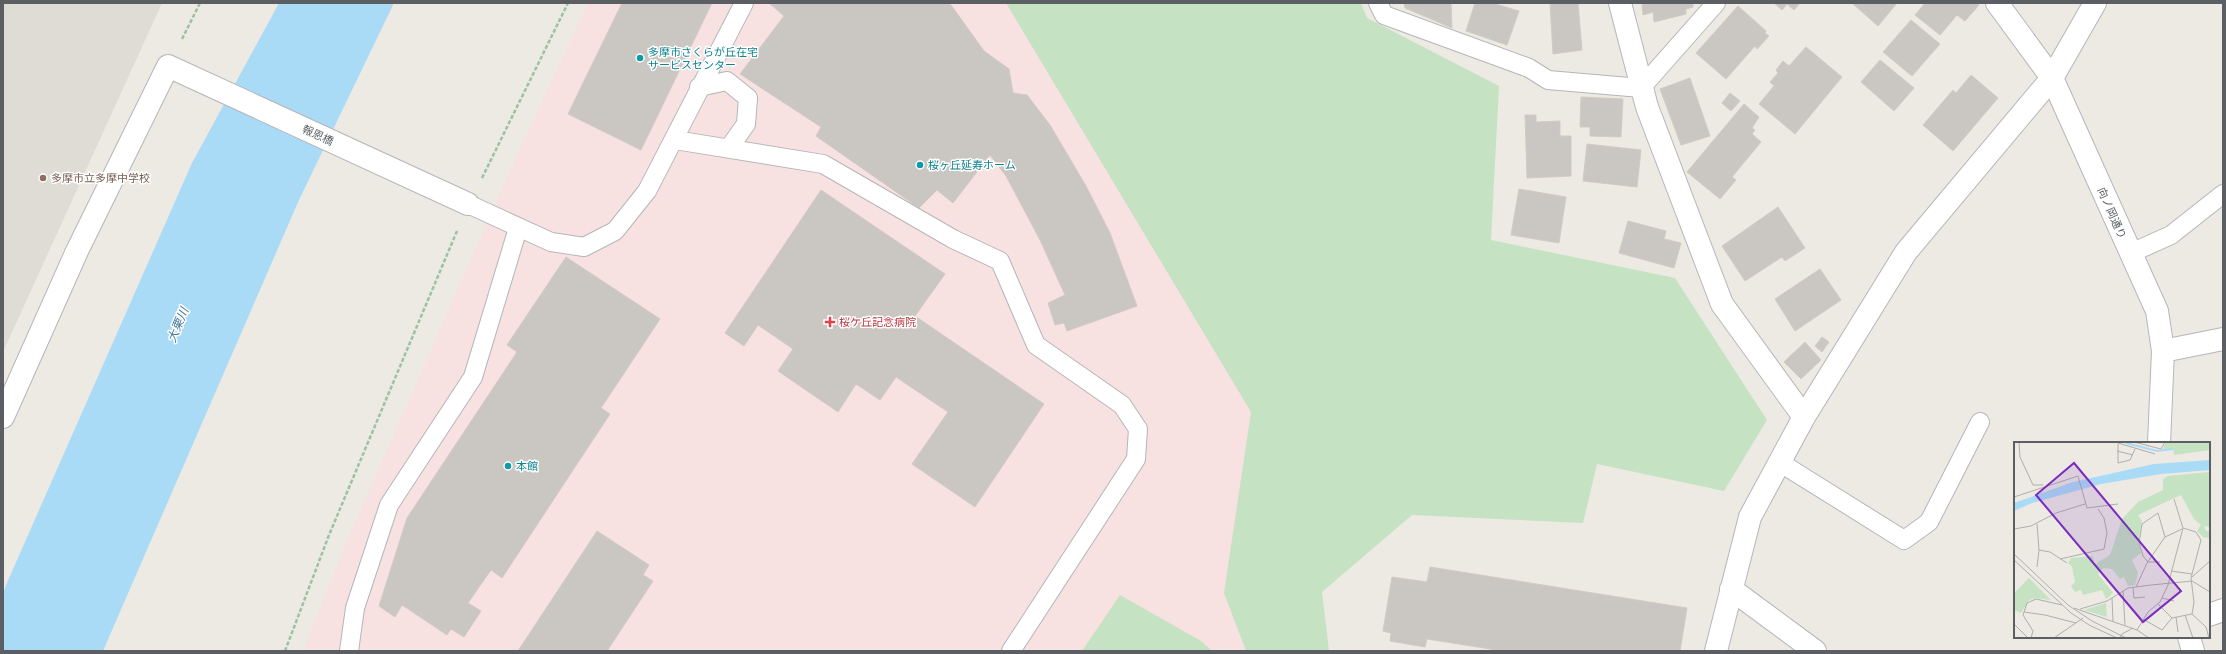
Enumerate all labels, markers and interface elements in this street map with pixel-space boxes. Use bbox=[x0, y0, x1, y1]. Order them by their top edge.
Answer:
place label: 多摩市さくらが丘在宅 サービスセンター bbox=[648, 46, 758, 72]
marker: 多摩市さくらが丘在宅 サービスセンター bbox=[635, 53, 645, 63]
street label: 報恩橋 bbox=[300, 123, 335, 148]
place label: 桜ヶ丘延寿ホーム bbox=[928, 159, 1016, 172]
marker: 桜ヶ丘延寿ホーム bbox=[915, 160, 925, 170]
place label: 多摩市立多摩中学校 bbox=[51, 172, 150, 185]
marker: 多摩市立多摩中学校 bbox=[38, 173, 48, 183]
street label: 向ノ岡通り bbox=[2094, 185, 2129, 241]
water label: 大栗川 bbox=[165, 304, 192, 344]
marker: 桜ケ丘記念病院 bbox=[824, 316, 836, 328]
place label: 桜ケ丘記念病院 bbox=[839, 316, 916, 329]
inset map bbox=[2014, 442, 2210, 638]
place label: 本館 bbox=[516, 460, 538, 473]
marker: 本館 bbox=[503, 461, 513, 471]

